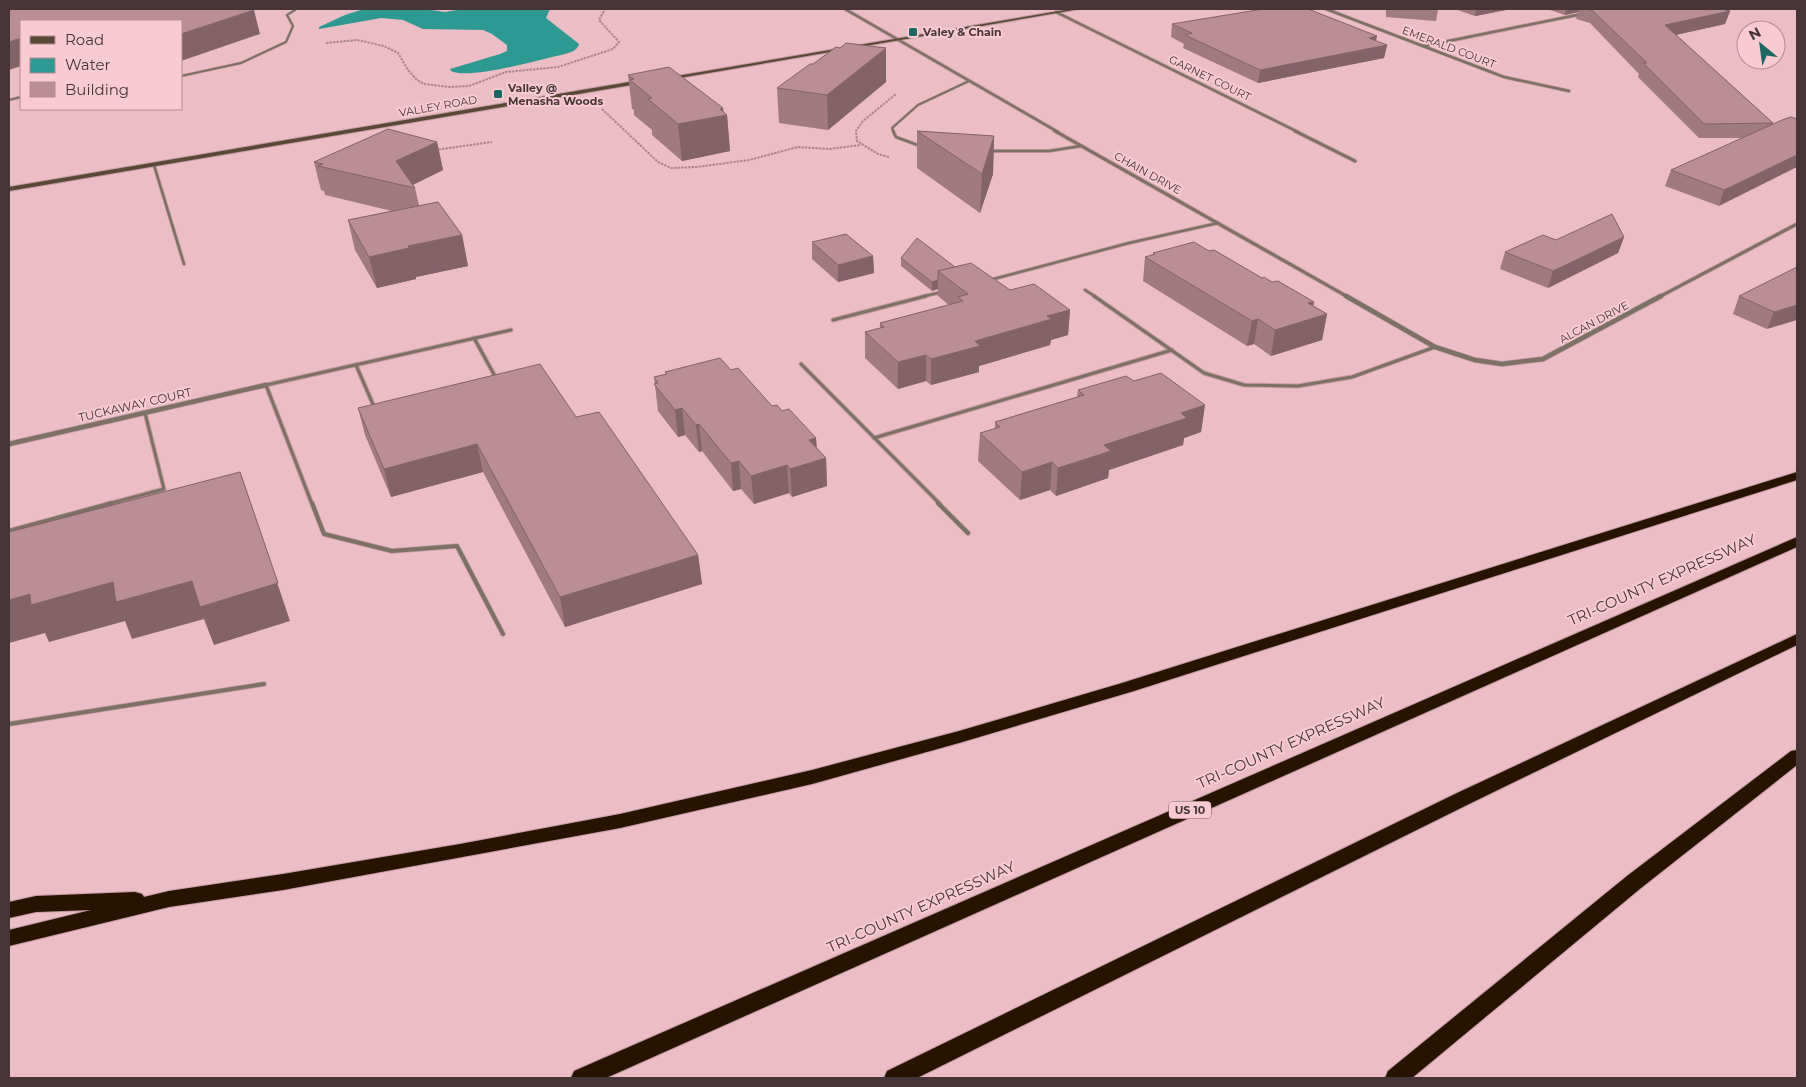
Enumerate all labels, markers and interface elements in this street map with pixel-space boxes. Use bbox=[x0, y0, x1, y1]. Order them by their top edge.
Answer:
legend bbox=[20, 20, 182, 110]
north arrow bbox=[1736, 20, 1786, 70]
street label: EMERALD COURT bbox=[1400, 23, 1498, 72]
text: N bbox=[1745, 23, 1764, 44]
place label: Valey & Chain bbox=[922, 25, 1002, 39]
marker: Valey & Chain bbox=[907, 26, 919, 38]
text: Road bbox=[65, 30, 104, 49]
street label: GARNET COURT bbox=[1167, 52, 1254, 104]
text: Water bbox=[65, 55, 111, 74]
text: Building bbox=[65, 80, 129, 99]
place label: Valley @ Menasha Woods bbox=[507, 81, 603, 108]
marker: Valley @ Menasha Woods bbox=[492, 88, 504, 100]
street label: VALLEY ROAD bbox=[398, 92, 478, 120]
street label: CHAIN DRIVE bbox=[1112, 149, 1184, 197]
street label: ALCAN DRIVE bbox=[1557, 298, 1631, 346]
street label: TUCKAWAY COURT bbox=[77, 384, 193, 425]
street label: TRI-COUNTY EXPRESSWAY bbox=[1565, 529, 1759, 630]
street label: TRI-COUNTY EXPRESSWAY bbox=[1194, 692, 1388, 793]
road number: US 10 bbox=[1169, 802, 1211, 818]
street label: TRI-COUNTY EXPRESSWAY bbox=[824, 856, 1018, 957]

